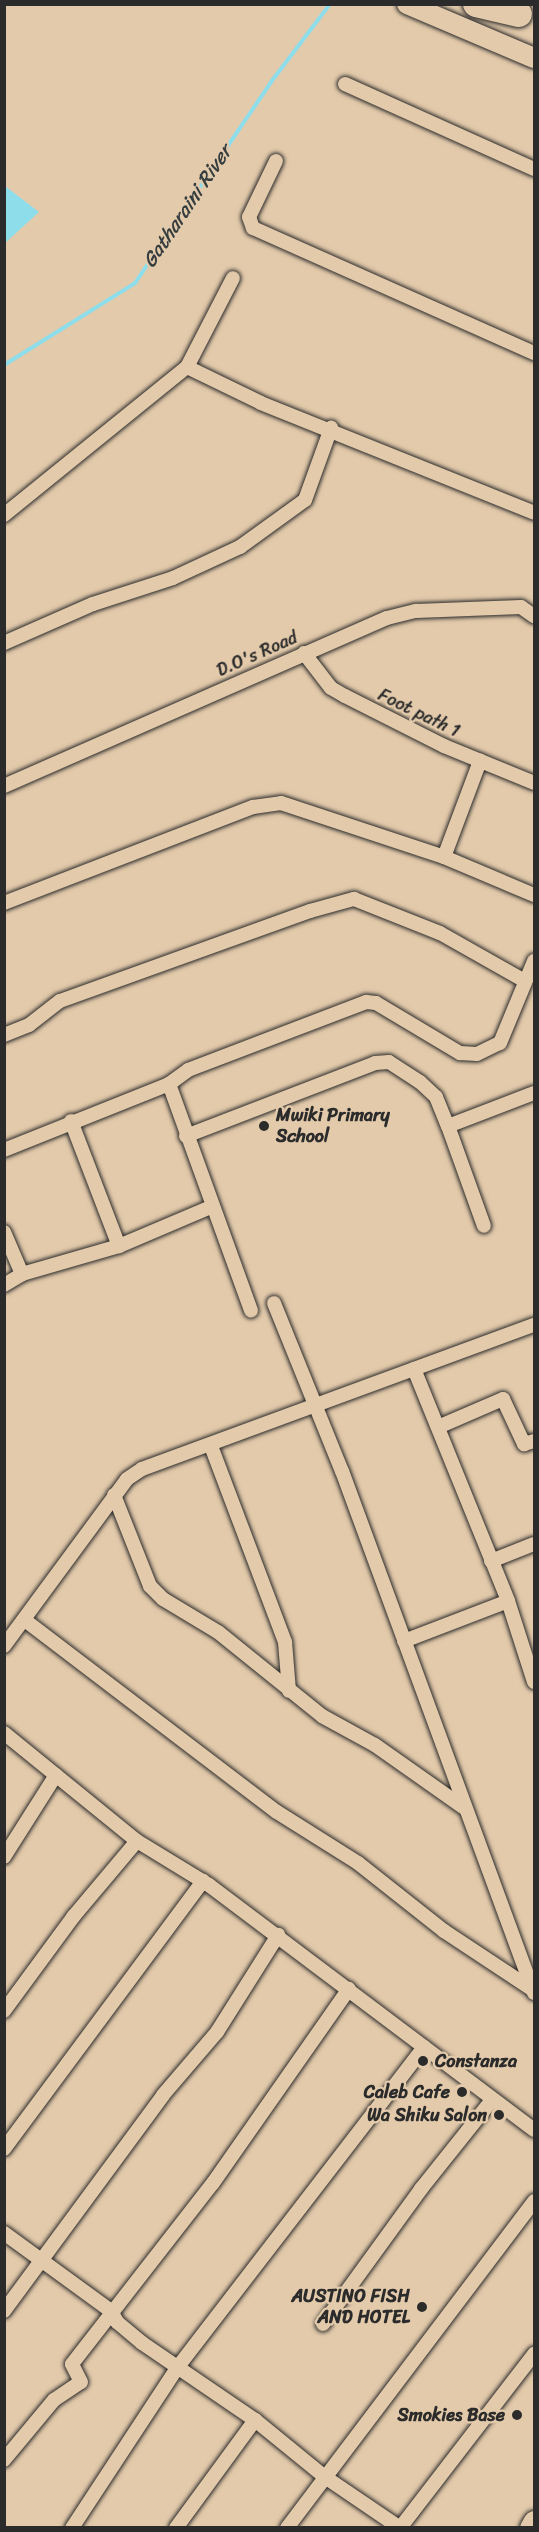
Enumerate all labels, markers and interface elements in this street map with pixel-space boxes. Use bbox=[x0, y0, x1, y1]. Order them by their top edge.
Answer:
water label: Gatharaini River bbox=[137, 140, 237, 272]
street label: D.O's Road bbox=[213, 627, 301, 681]
street label: Foot path 1 bbox=[374, 684, 464, 742]
place label: Mwiki Primary School bbox=[276, 1105, 390, 1148]
marker: Mwiki Primary School bbox=[257, 1119, 271, 1133]
place label: Constanza bbox=[435, 2050, 517, 2072]
marker: Constanza bbox=[416, 2054, 430, 2068]
place label: Caleb Cafe bbox=[364, 2081, 450, 2103]
marker: Caleb Cafe bbox=[455, 2085, 469, 2099]
place label: Wa Shiku Salon bbox=[366, 2104, 487, 2126]
marker: Wa Shiku Salon bbox=[492, 2108, 506, 2122]
place label: AUSTINO FISH AND HOTEL bbox=[290, 2286, 410, 2328]
marker: AUSTINO FISH AND HOTEL bbox=[415, 2300, 429, 2314]
place label: Smokies Base bbox=[398, 2404, 505, 2426]
marker: Smokies Base bbox=[510, 2408, 524, 2422]

